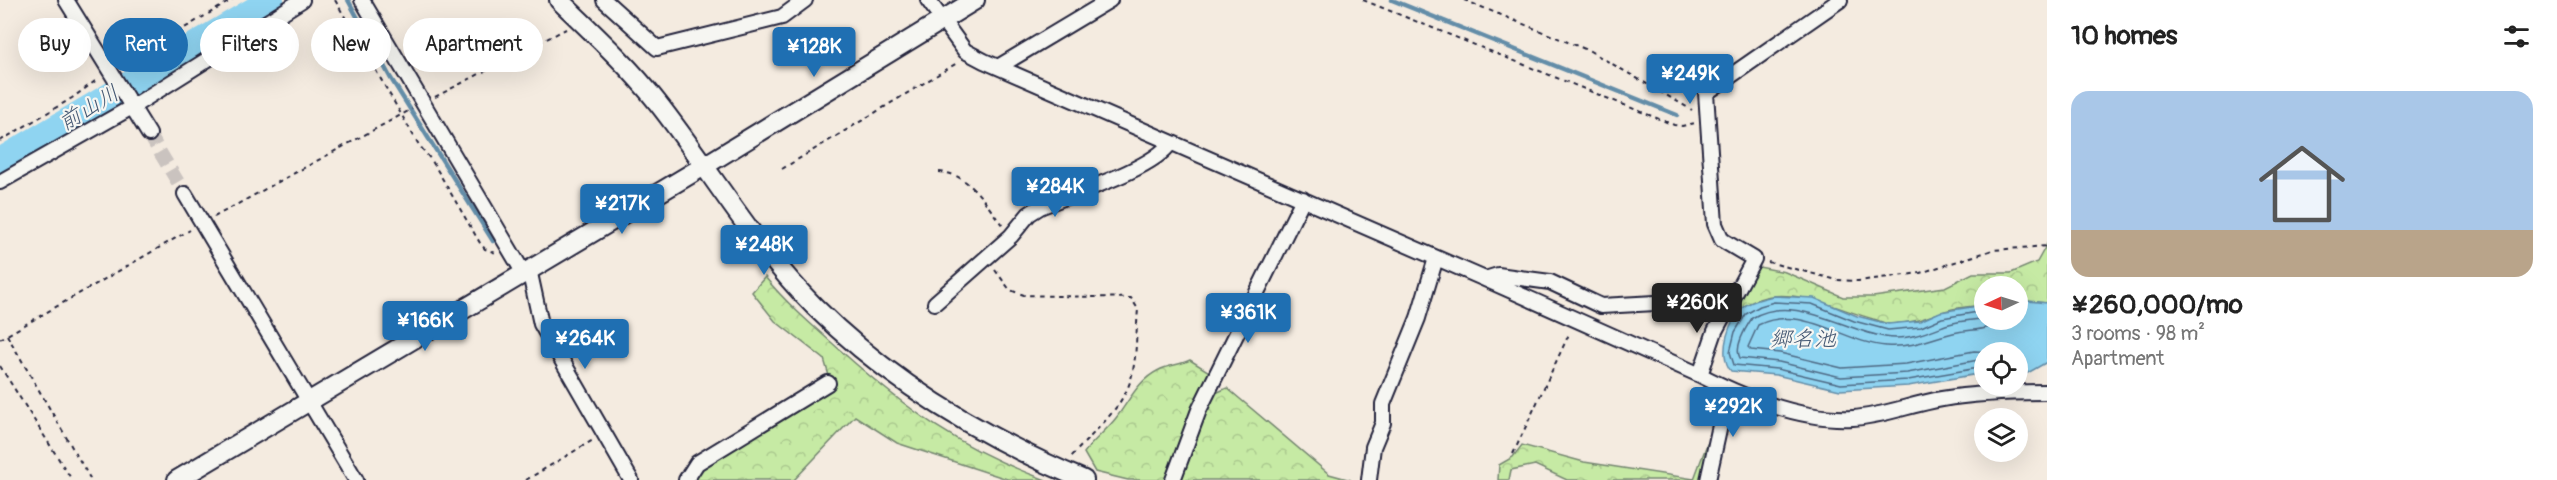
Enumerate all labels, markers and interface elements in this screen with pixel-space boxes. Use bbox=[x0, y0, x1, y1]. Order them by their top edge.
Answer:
chip: Buy bbox=[18, 18, 91, 72]
chip: Rent bbox=[103, 18, 188, 72]
chip: Filters bbox=[200, 18, 299, 72]
chip: New bbox=[311, 18, 391, 72]
chip: Apartment bbox=[403, 18, 543, 72]
text: 10 homes bbox=[2071, 20, 2177, 52]
icon: filters bbox=[2500, 20, 2533, 53]
pin: ¥128K bbox=[772, 27, 856, 78]
text: ¥128K bbox=[786, 34, 842, 59]
pin: ¥249K bbox=[1648, 54, 1732, 105]
text: ¥249K bbox=[1660, 61, 1720, 86]
water label: 前山川 bbox=[53, 79, 125, 137]
icon: home bbox=[2248, 130, 2356, 238]
pin: ¥284K bbox=[1013, 167, 1097, 218]
text: ¥284K bbox=[1026, 174, 1084, 199]
pin: ¥217K bbox=[580, 184, 664, 235]
text: ¥217K bbox=[594, 191, 650, 216]
pin: ¥248K bbox=[722, 225, 806, 276]
text: ¥248K bbox=[735, 232, 793, 257]
north arrow bbox=[1974, 276, 2028, 330]
map controls bbox=[1974, 276, 2028, 462]
pin: ¥260K bbox=[1655, 283, 1739, 334]
text: ¥260,000/mo bbox=[2071, 289, 2243, 321]
text: ¥260K bbox=[1666, 290, 1728, 315]
pin: ¥361K bbox=[1206, 293, 1290, 344]
text: ¥361K bbox=[1220, 300, 1276, 325]
pin: ¥166K bbox=[383, 301, 467, 352]
text: ¥166K bbox=[396, 308, 454, 333]
pin: ¥264K bbox=[543, 319, 627, 370]
text: 3 rooms · 98 m² bbox=[2071, 321, 2205, 346]
water label: 郷名池 bbox=[1770, 325, 1837, 353]
text: ¥264K bbox=[555, 326, 615, 351]
button: locate bbox=[1974, 342, 2028, 396]
text: Apartment bbox=[2071, 346, 2164, 371]
pin: ¥292K bbox=[1691, 387, 1775, 438]
text: ¥292K bbox=[1704, 394, 1762, 419]
button: layers bbox=[1974, 408, 2028, 462]

